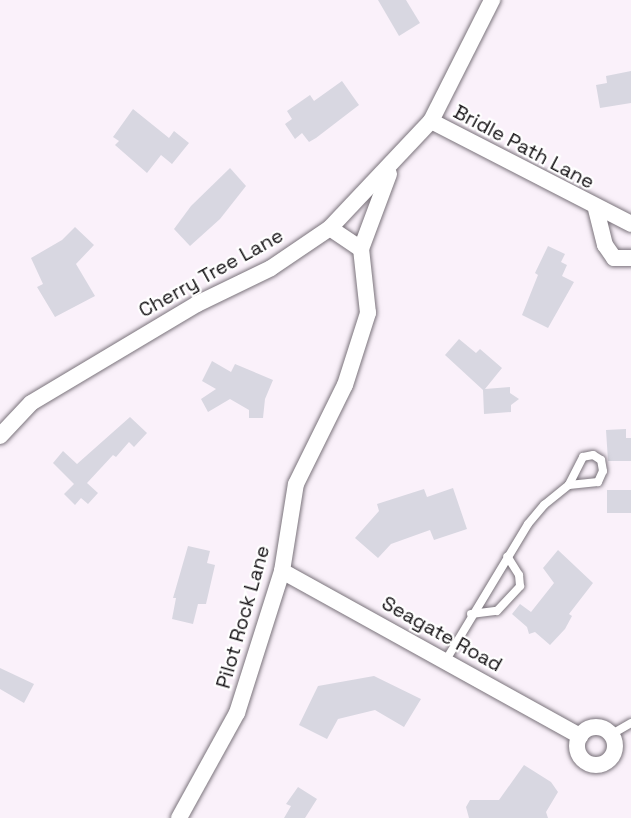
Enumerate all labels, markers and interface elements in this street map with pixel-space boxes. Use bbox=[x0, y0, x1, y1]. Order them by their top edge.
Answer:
street label: Bridle Path Lane bbox=[449, 100, 599, 194]
street label: Cherry Tree Lane bbox=[134, 223, 288, 323]
street label: Pilot Rock Lane bbox=[211, 543, 275, 691]
street label: Seagate Road bbox=[378, 591, 506, 677]

